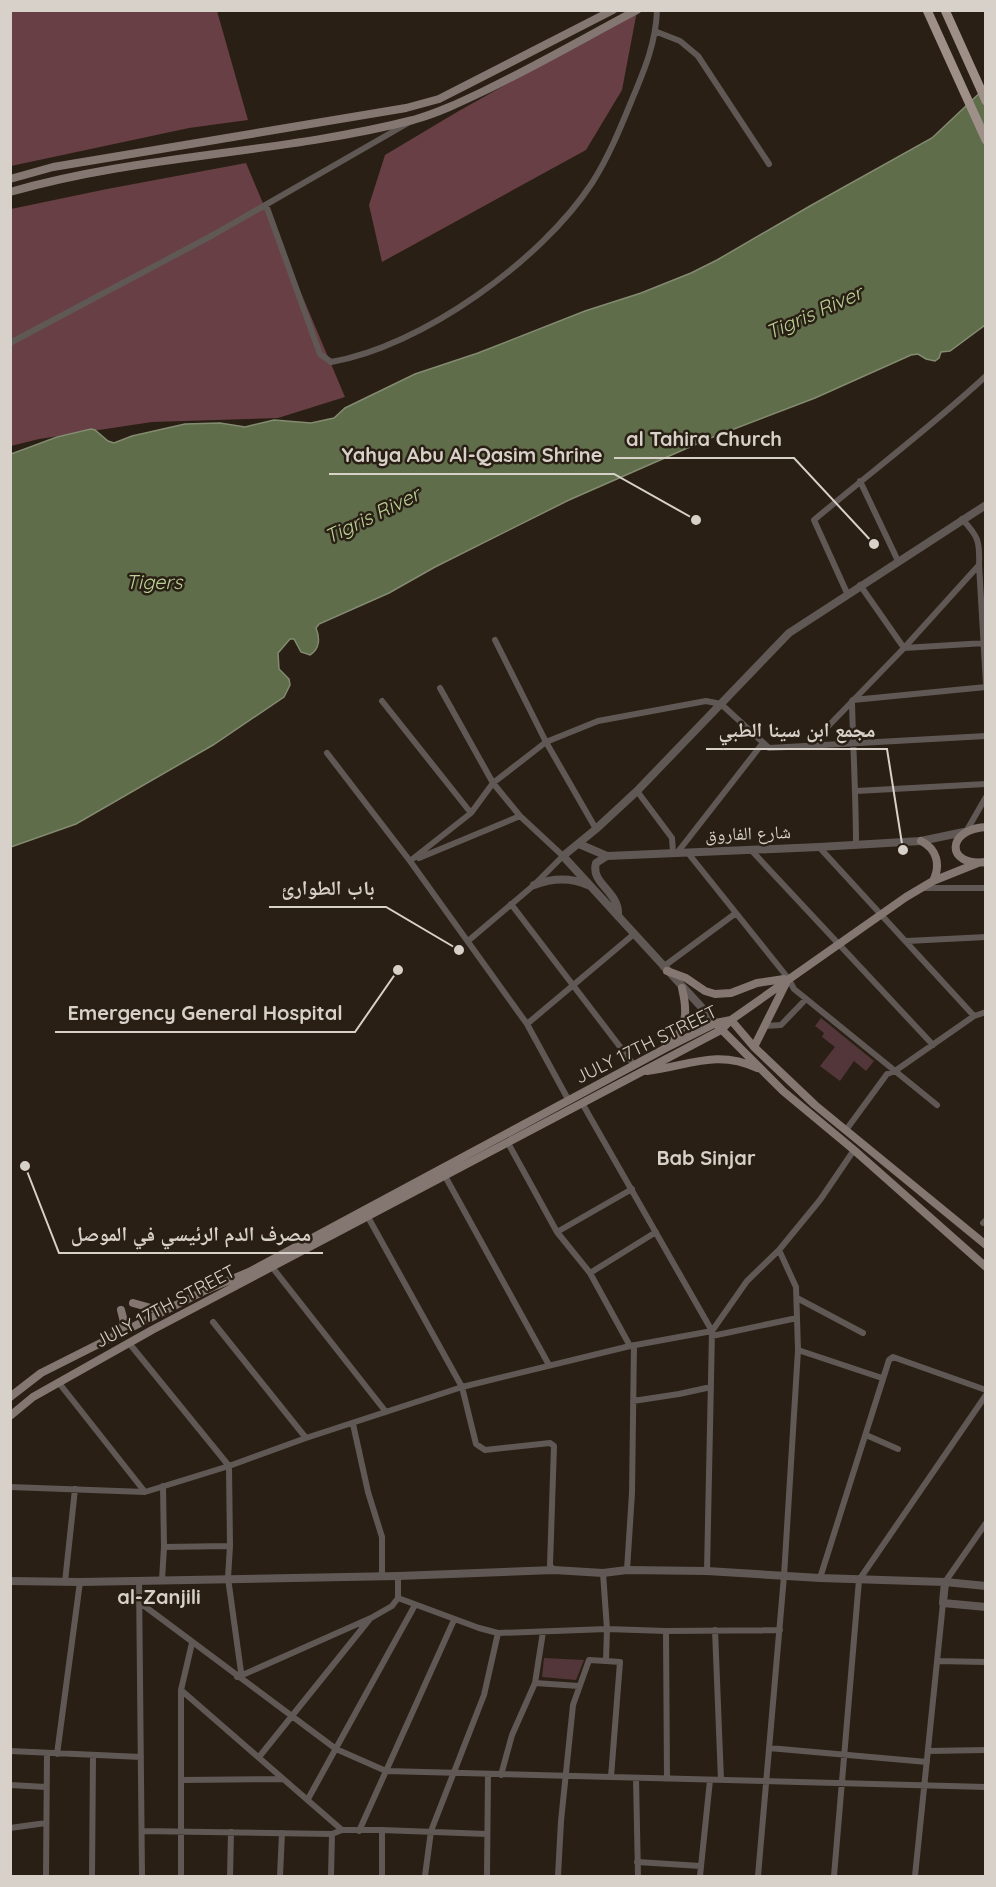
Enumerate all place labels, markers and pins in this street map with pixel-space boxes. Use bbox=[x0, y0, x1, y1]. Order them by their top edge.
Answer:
callout: al Tahira Church bbox=[614, 420, 794, 458]
callout: Yahya Abu Al-Qasim Shrine bbox=[329, 436, 614, 474]
callout: مجمع ابن سينا الطبي bbox=[706, 711, 887, 749]
callout: باب الطوارئ bbox=[269, 869, 386, 907]
callout: Emergency General Hospital bbox=[55, 994, 355, 1032]
callout: مصرف الدم الرئيسي في الموصل bbox=[59, 1215, 323, 1253]

